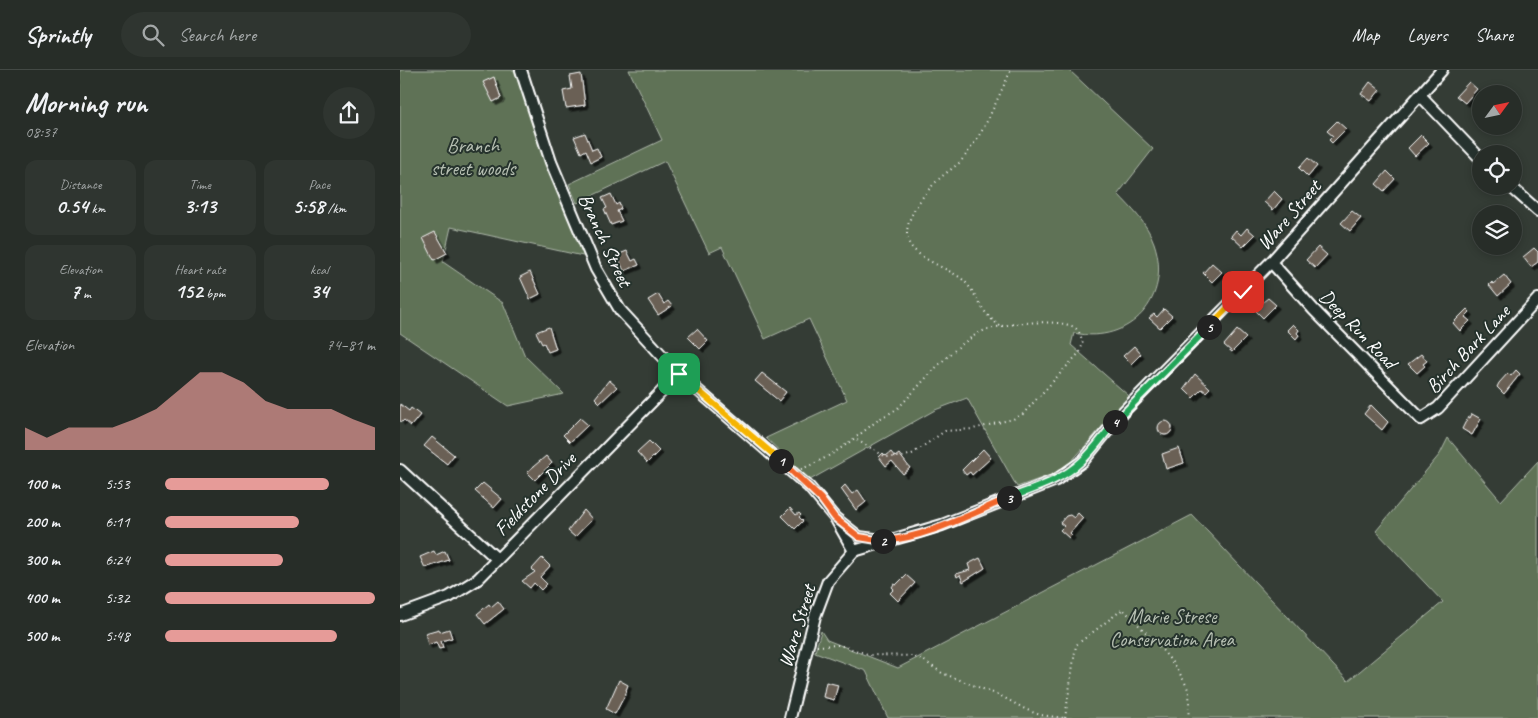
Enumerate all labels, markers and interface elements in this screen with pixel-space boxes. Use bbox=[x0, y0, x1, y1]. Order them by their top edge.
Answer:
search box bbox=[121, 12, 471, 57]
text: Sprintly bbox=[25, 20, 91, 50]
icon: search bbox=[139, 21, 167, 49]
text: Search here bbox=[179, 23, 256, 47]
text: Map bbox=[1352, 24, 1380, 46]
text: Layers bbox=[1408, 24, 1447, 46]
text: Share bbox=[1475, 24, 1513, 46]
text: Morning run bbox=[25, 85, 147, 120]
north arrow bbox=[1472, 85, 1522, 135]
map controls bbox=[1472, 85, 1522, 255]
button: share bbox=[323, 87, 375, 139]
text: 08:37 bbox=[25, 122, 57, 142]
park label: Branch street woods bbox=[431, 133, 517, 181]
button: locate bbox=[1472, 145, 1522, 195]
street label: Ware Street bbox=[1252, 173, 1328, 255]
text: Distance bbox=[60, 176, 102, 193]
text: Time bbox=[189, 176, 211, 193]
text: Pace bbox=[309, 176, 330, 193]
street label: Branch Street bbox=[573, 189, 638, 293]
text: 0.54 bbox=[56, 193, 88, 219]
text: 3:13 bbox=[184, 193, 216, 219]
text: 5:58 bbox=[293, 193, 324, 219]
text: km bbox=[88, 200, 105, 217]
text: /km bbox=[324, 200, 346, 217]
button: layers bbox=[1472, 205, 1522, 255]
text: Elevation bbox=[59, 261, 102, 278]
text: Heart rate bbox=[174, 261, 226, 278]
text: kcal bbox=[310, 261, 329, 278]
pin bbox=[1222, 271, 1264, 313]
text: 7 bbox=[70, 278, 80, 304]
text: 152 bbox=[175, 278, 203, 304]
text: 34 bbox=[310, 278, 329, 304]
icon: check bbox=[1229, 278, 1257, 306]
street label: Deep Run Road bbox=[1314, 284, 1404, 376]
text: m bbox=[80, 285, 91, 302]
text: bpm bbox=[203, 285, 225, 302]
street label: Birch Bark Lane bbox=[1421, 298, 1516, 399]
pin: 5 bbox=[1196, 314, 1222, 340]
text: 5 bbox=[1206, 319, 1213, 336]
text: Elevation bbox=[25, 335, 74, 355]
text: 74–81 m bbox=[326, 335, 375, 355]
pin bbox=[658, 353, 700, 395]
icon: arrive bbox=[665, 360, 693, 388]
pin: 4 bbox=[1102, 410, 1128, 434]
text: 4 bbox=[1112, 414, 1119, 431]
street label: Fieldstone Drive bbox=[489, 446, 582, 541]
pin: 1 bbox=[768, 448, 794, 474]
text: 1 bbox=[778, 453, 785, 470]
text: 100 m bbox=[25, 474, 60, 494]
text: 5:53 bbox=[105, 474, 130, 494]
pin: 3 bbox=[996, 486, 1022, 510]
text: 3 bbox=[1006, 490, 1013, 507]
text: 200 m bbox=[25, 512, 60, 532]
text: 6:11 bbox=[105, 512, 130, 532]
pin: 2 bbox=[870, 528, 896, 554]
text: 2 bbox=[880, 533, 887, 550]
text: 300 m bbox=[25, 550, 60, 570]
text: 6:24 bbox=[105, 550, 130, 570]
street label: Ware Street bbox=[773, 580, 822, 670]
text: 400 m bbox=[25, 588, 60, 608]
text: 5:32 bbox=[105, 588, 130, 608]
park label: Marie Strese Conservation Area bbox=[1110, 604, 1235, 652]
text: 500 m bbox=[25, 626, 59, 646]
text: 5:48 bbox=[105, 626, 130, 646]

